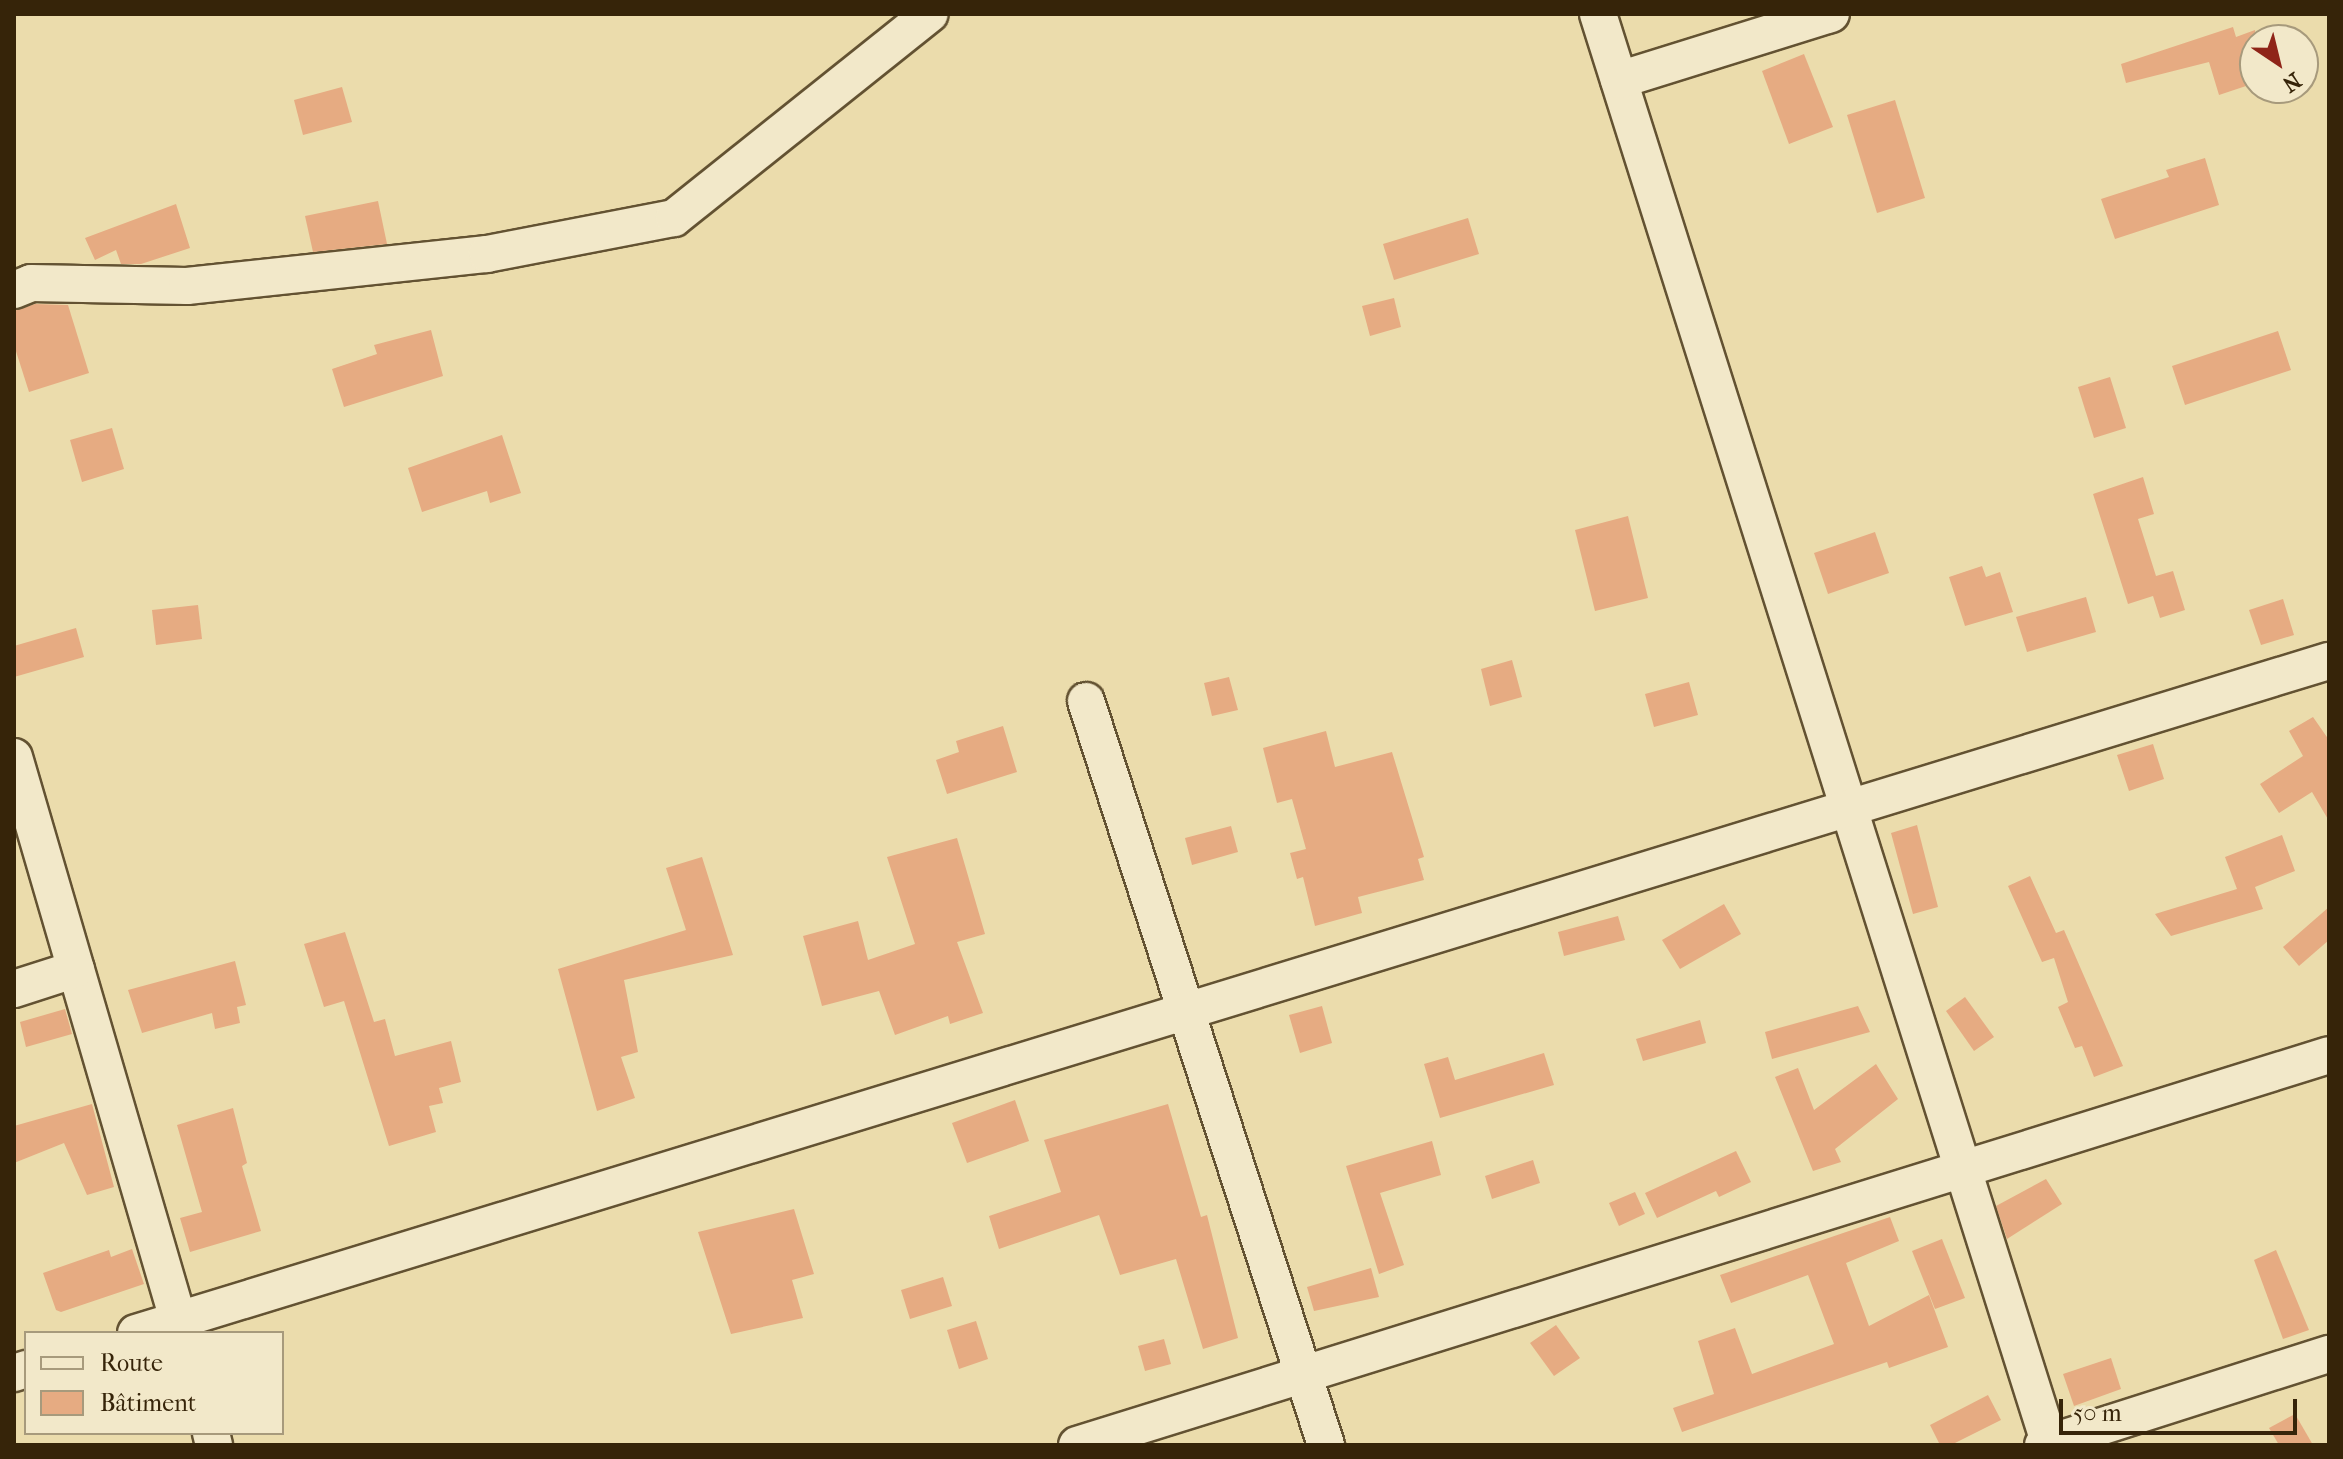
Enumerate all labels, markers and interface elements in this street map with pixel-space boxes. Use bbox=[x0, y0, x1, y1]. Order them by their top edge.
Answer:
north arrow bbox=[2239, 24, 2319, 104]
text: N bbox=[2277, 67, 2306, 97]
legend bbox=[24, 1331, 284, 1435]
text: Route bbox=[100, 1349, 163, 1377]
scale bar bbox=[2063, 1383, 2301, 1433]
text: Bâtiment bbox=[100, 1389, 196, 1417]
text: 50 m bbox=[2073, 1399, 2122, 1427]

